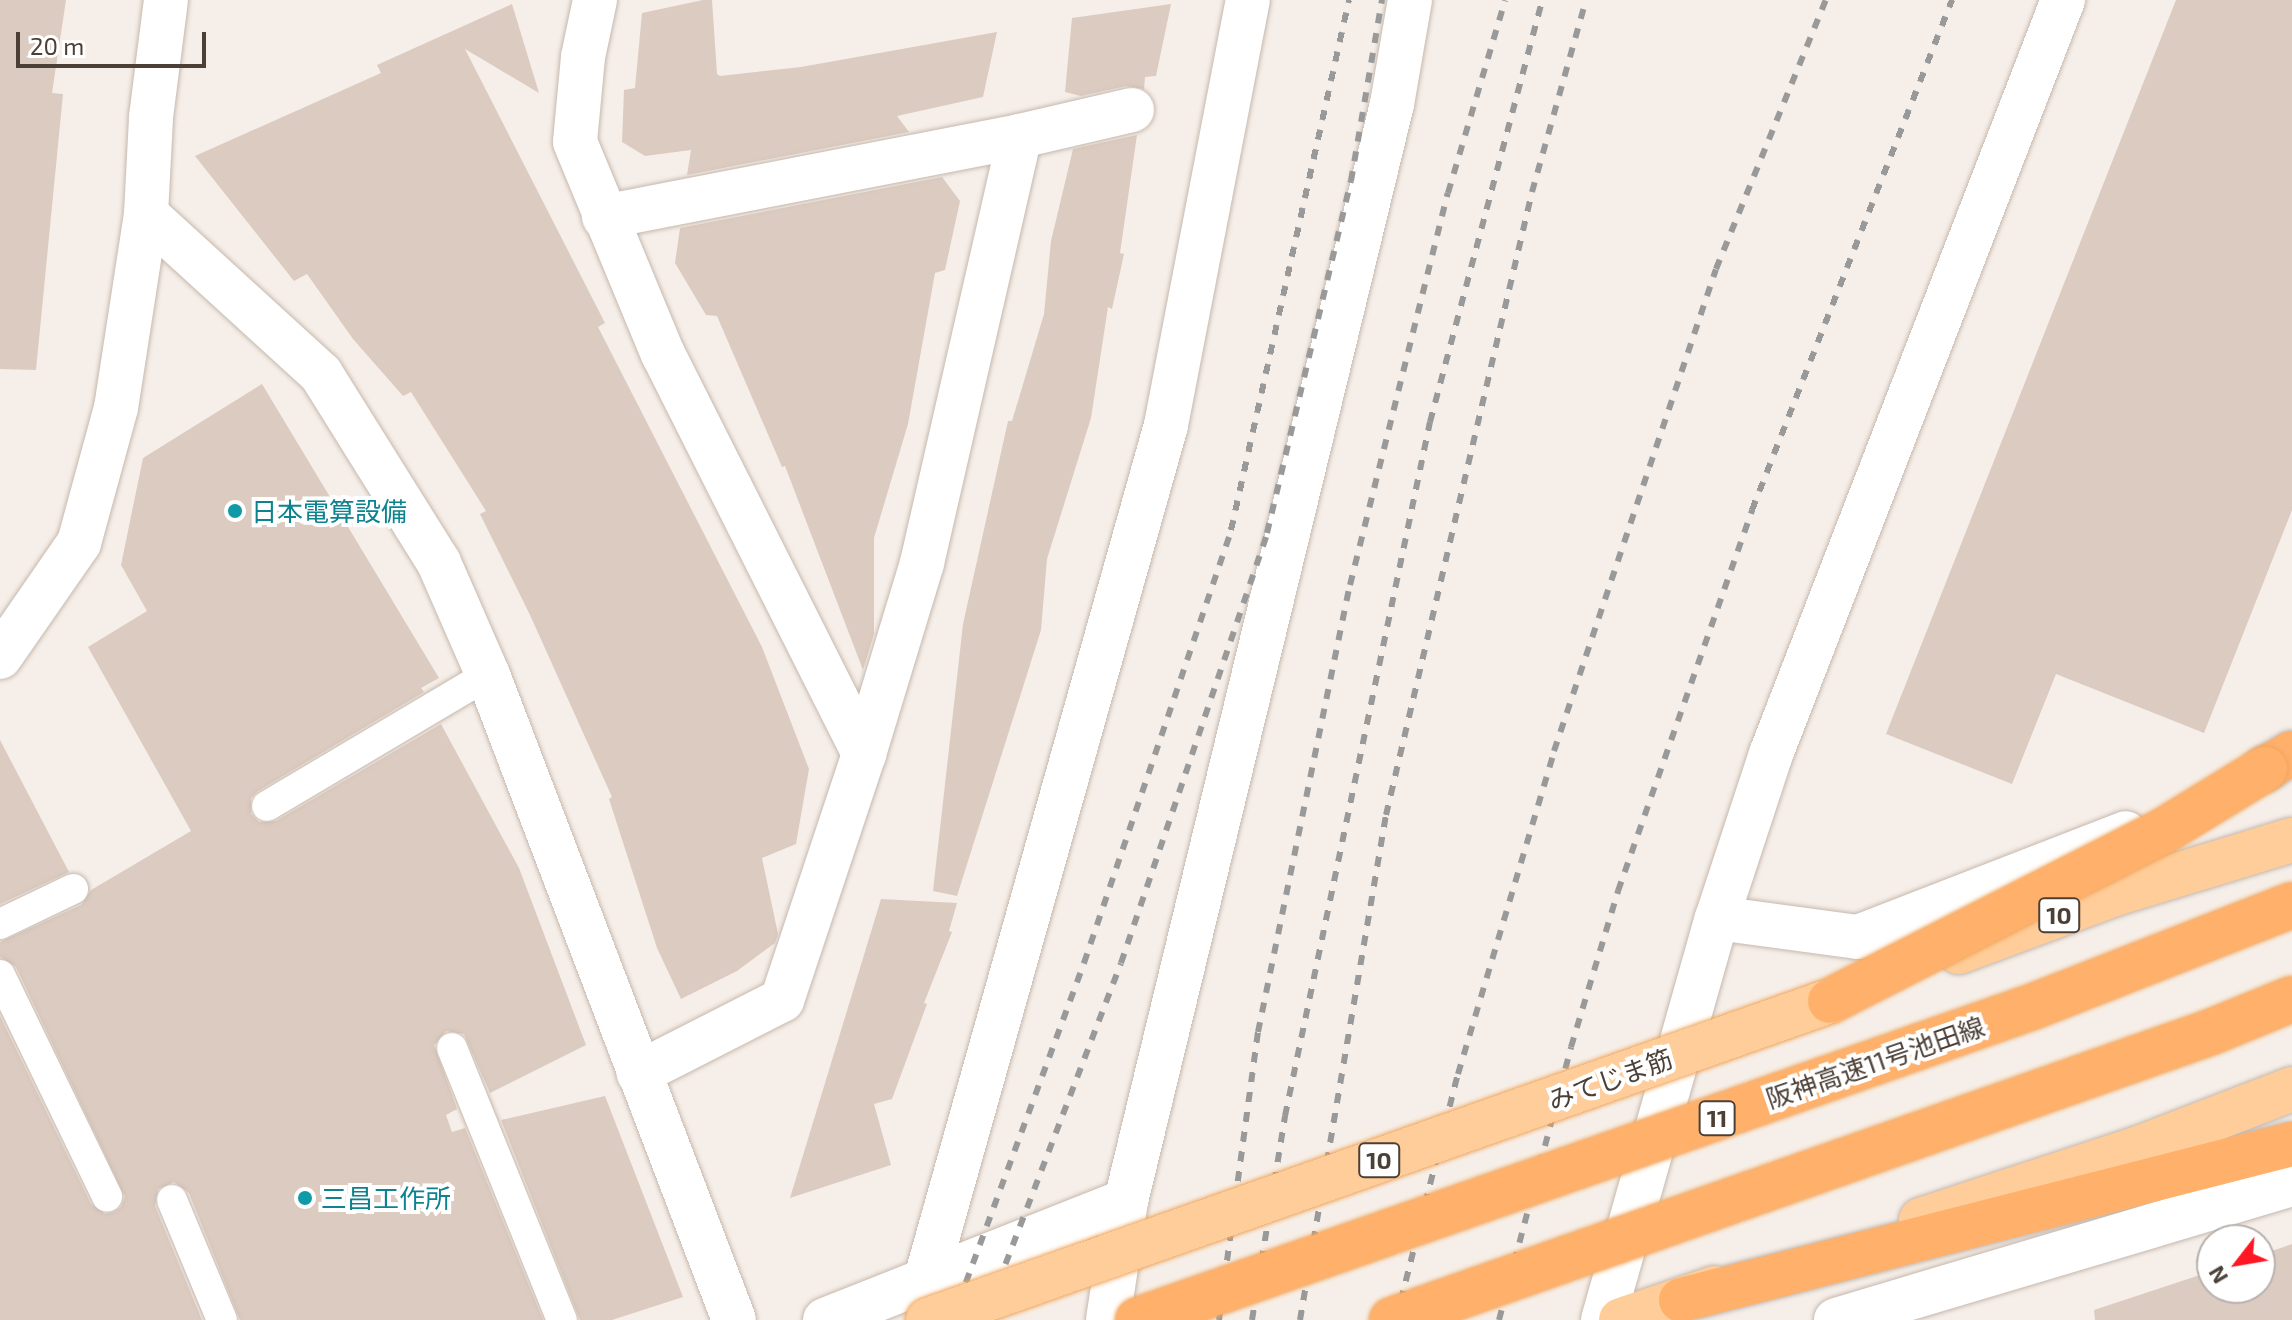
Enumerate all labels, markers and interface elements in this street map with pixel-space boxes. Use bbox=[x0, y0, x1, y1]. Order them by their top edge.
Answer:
scale bar bbox=[20, 16, 210, 66]
text: 20 m bbox=[30, 31, 84, 60]
place label: 日本電算設備 bbox=[251, 495, 407, 527]
marker: 日本電算設備 bbox=[226, 502, 244, 520]
road number: 10 bbox=[2037, 895, 2081, 935]
street label: 阪神高速11号池田線 bbox=[1762, 1010, 1988, 1114]
street label: みてじま筋 bbox=[1544, 1042, 1676, 1116]
road number: 11 bbox=[1697, 1098, 1737, 1138]
road number: 10 bbox=[1357, 1140, 1401, 1180]
place label: 三昌工作所 bbox=[321, 1182, 451, 1214]
marker: 三昌工作所 bbox=[296, 1189, 314, 1207]
north arrow bbox=[2196, 1224, 2276, 1304]
text: N bbox=[2202, 1262, 2232, 1289]

